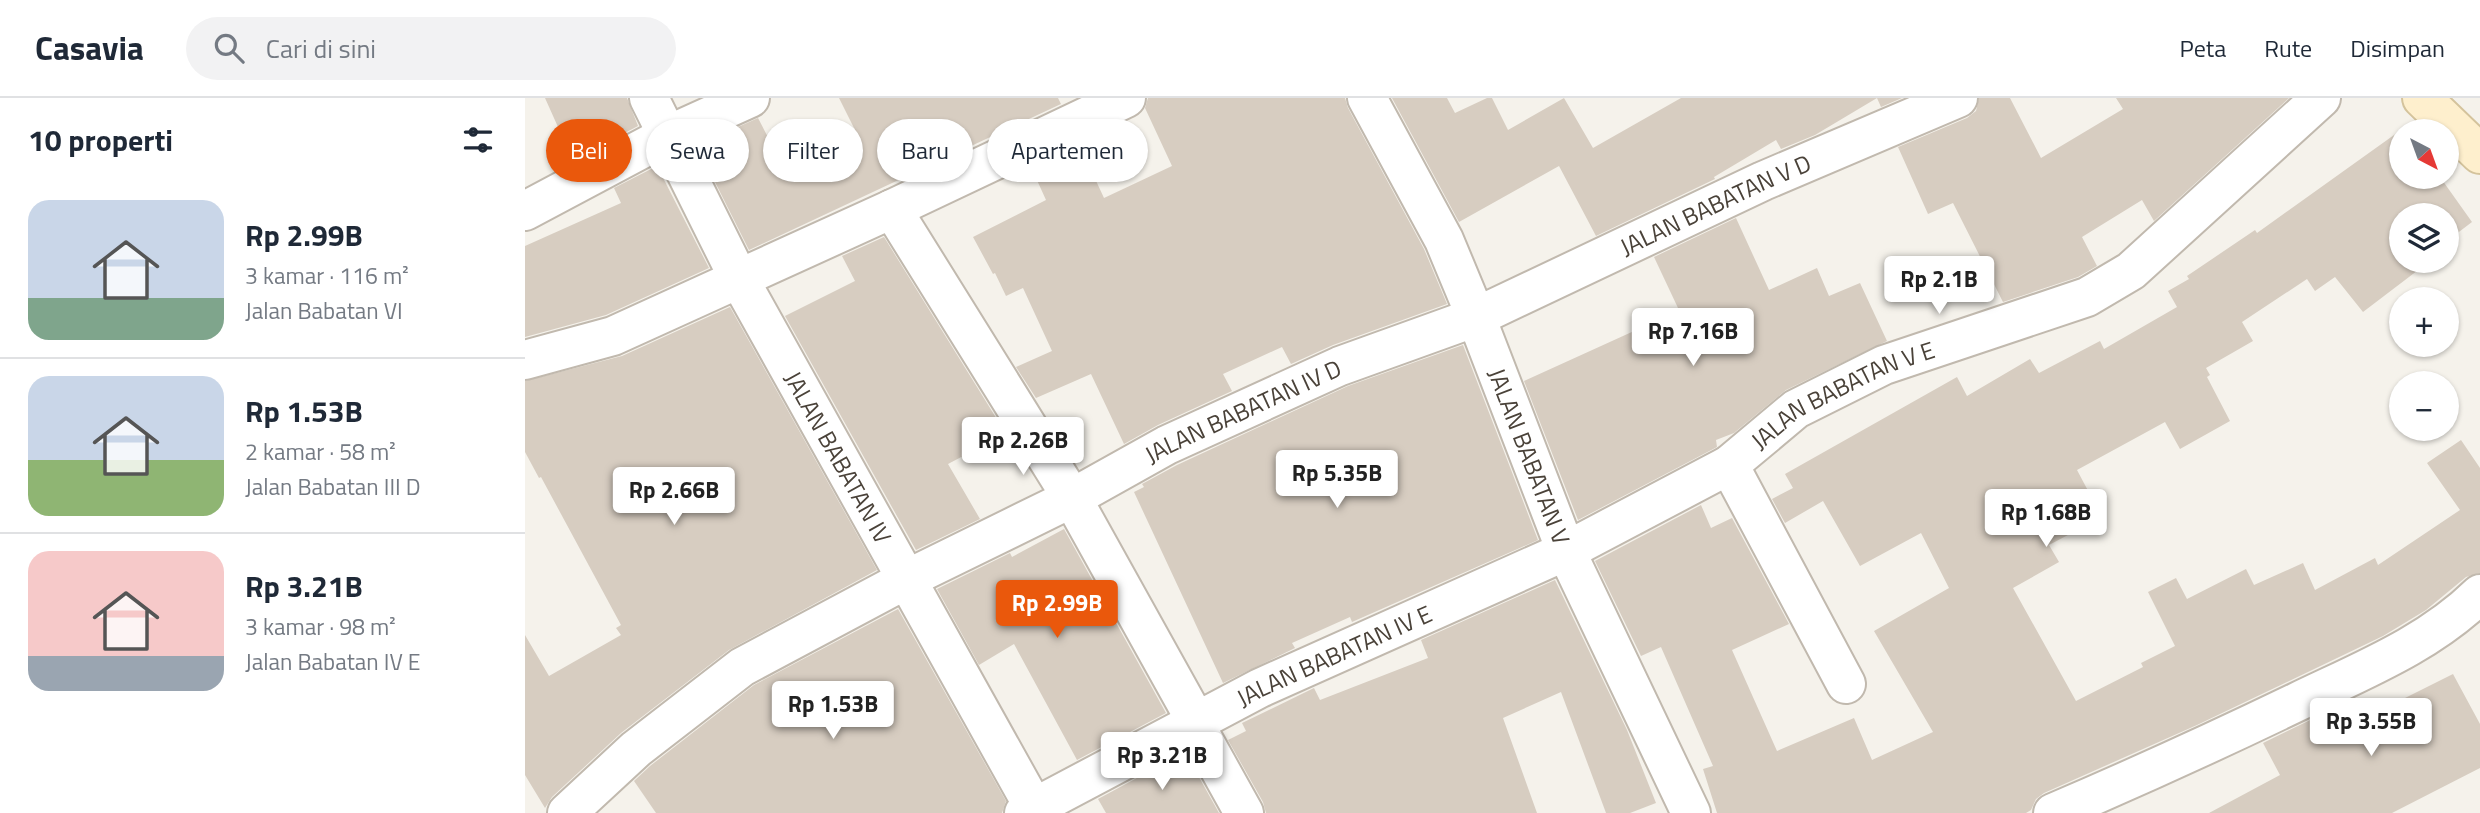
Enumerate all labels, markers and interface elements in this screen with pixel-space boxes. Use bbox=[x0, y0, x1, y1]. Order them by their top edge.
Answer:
search box bbox=[186, 17, 676, 80]
text: Casavia bbox=[35, 23, 144, 73]
icon: search bbox=[210, 29, 248, 67]
text: Cari di sini bbox=[266, 29, 376, 68]
text: Peta bbox=[2180, 30, 2226, 66]
text: Rute bbox=[2264, 30, 2312, 66]
text: Disimpan bbox=[2350, 30, 2445, 66]
text: 10 properti bbox=[28, 117, 173, 163]
chip: Beli bbox=[546, 119, 632, 182]
chip: Sewa bbox=[646, 119, 749, 182]
chip: Filter bbox=[763, 119, 863, 182]
chip: Baru bbox=[877, 119, 973, 182]
chip: Apartemen bbox=[987, 119, 1148, 182]
north arrow bbox=[2389, 119, 2459, 189]
map controls bbox=[2389, 119, 2459, 441]
icon: filters bbox=[459, 121, 497, 159]
street label: JALAN BABATAN V D bbox=[1614, 145, 1817, 264]
button: layers bbox=[2389, 203, 2459, 273]
text: Rp 2.99B bbox=[245, 212, 363, 258]
icon: home bbox=[84, 228, 168, 312]
pin: Rp 2.1B bbox=[1874, 256, 2004, 316]
text: 3 kamar · 116 m² bbox=[245, 258, 409, 293]
text: Rp 2.1B bbox=[1900, 261, 1978, 296]
button: + bbox=[2389, 287, 2459, 357]
text: Jalan Babatan VI bbox=[245, 293, 403, 328]
pin: Rp 7.16B bbox=[1621, 308, 1765, 368]
text: Rp 7.16B bbox=[1648, 313, 1738, 348]
street label: JALAN BABATAN V E bbox=[1743, 331, 1939, 458]
street label: JALAN BABATAN IV D bbox=[1138, 350, 1347, 472]
street label: JALAN BABATAN V bbox=[1479, 363, 1580, 550]
street label: JALAN BABATAN IV bbox=[776, 364, 901, 550]
button: − bbox=[2389, 371, 2459, 441]
text: Rp 1.53B bbox=[245, 388, 363, 434]
icon: home bbox=[84, 404, 168, 488]
pin: Rp 2.26B bbox=[951, 418, 1095, 477]
text: Rp 2.26B bbox=[978, 422, 1068, 457]
text: 2 kamar · 58 m² bbox=[245, 434, 396, 469]
pin: Rp 5.35B bbox=[1265, 450, 1409, 510]
text: Rp 5.35B bbox=[1292, 455, 1382, 490]
pin: Rp 2.66B bbox=[602, 468, 746, 527]
text: Jalan Babatan III D bbox=[245, 469, 421, 504]
text: Rp 2.66B bbox=[629, 472, 719, 507]
pin: Rp 1.68B bbox=[1974, 490, 2118, 549]
text: Rp 1.68B bbox=[2001, 494, 2091, 529]
text: Rp 3.21B bbox=[245, 563, 363, 609]
icon: home bbox=[84, 579, 168, 663]
pin: Rp 2.99B bbox=[985, 580, 1129, 640]
text: Rp 2.99B bbox=[1012, 585, 1102, 620]
street label: JALAN BABATAN IV E bbox=[1230, 595, 1437, 715]
text: 3 kamar · 98 m² bbox=[245, 609, 396, 644]
text: Jalan Babatan IV E bbox=[245, 644, 421, 679]
pin: Rp 1.53B bbox=[761, 682, 905, 741]
text: Rp 1.53B bbox=[788, 686, 878, 721]
pin: Rp 3.55B bbox=[2299, 698, 2443, 758]
text: Rp 3.55B bbox=[2326, 703, 2416, 738]
pin: Rp 3.21B bbox=[1090, 732, 1234, 792]
text: Rp 3.21B bbox=[1117, 737, 1207, 772]

